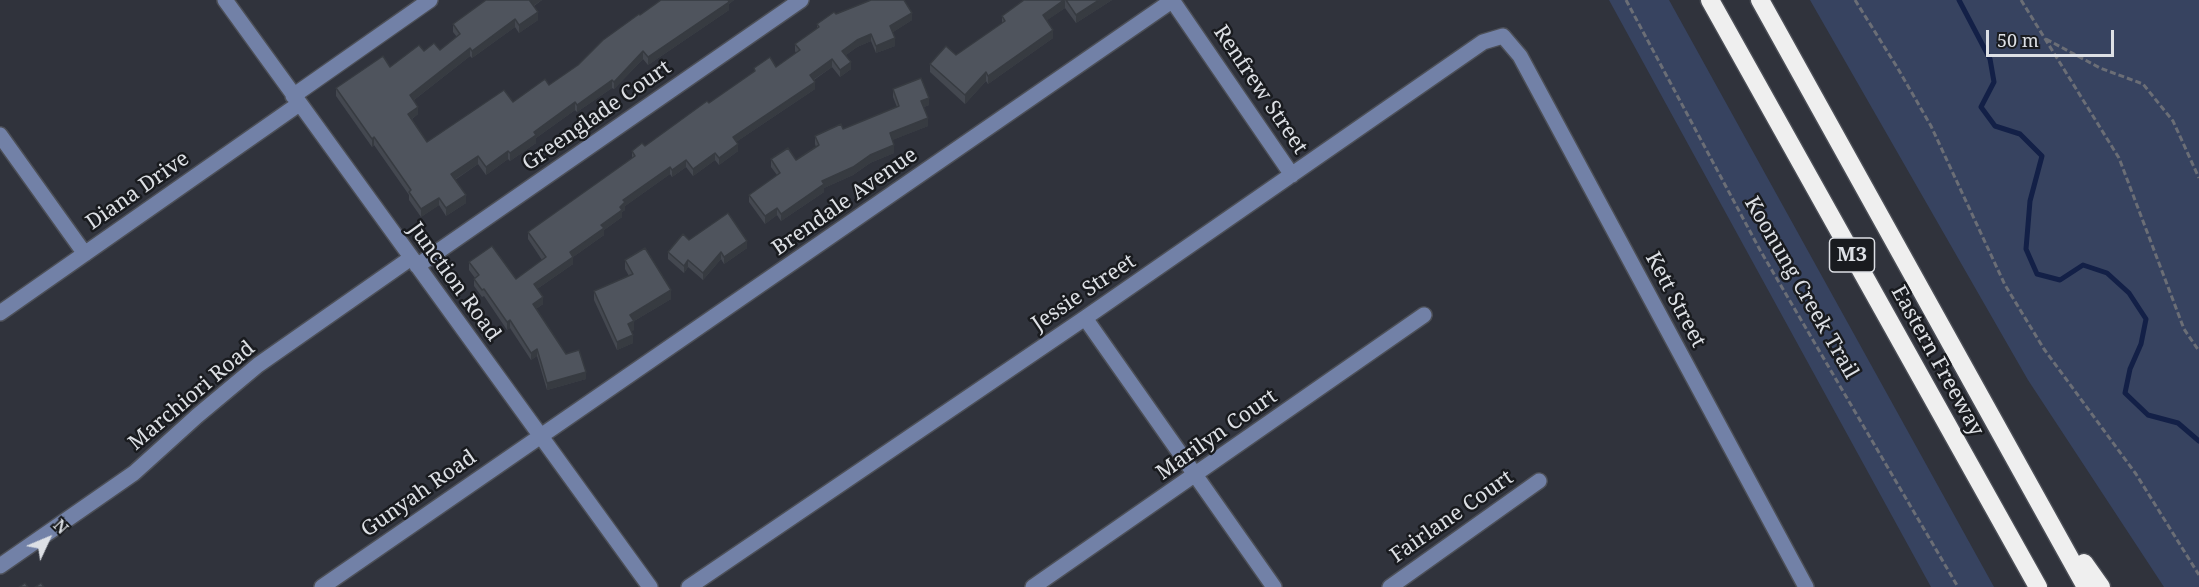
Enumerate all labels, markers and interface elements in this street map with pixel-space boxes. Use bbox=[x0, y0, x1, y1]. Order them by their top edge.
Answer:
scale bar bbox=[1989, 18, 2116, 56]
street label: Renfrew Street bbox=[1208, 21, 1312, 159]
text: 50 m bbox=[1997, 28, 2039, 52]
street label: Greenglade Court bbox=[518, 55, 676, 177]
street label: Brendale Avenue bbox=[768, 143, 922, 261]
street label: Diana Drive bbox=[82, 146, 194, 236]
street label: Koonung Creek Trail bbox=[1739, 192, 1863, 384]
street label: Junction Road bbox=[402, 218, 506, 346]
road number: M3 bbox=[1830, 238, 1874, 272]
street label: Kett Street bbox=[1639, 248, 1711, 352]
street label: Jessie Street bbox=[1027, 249, 1141, 337]
street label: Eastern Freeway bbox=[1885, 281, 1989, 441]
street label: Marchiori Road bbox=[124, 336, 260, 456]
street label: Marilyn Court bbox=[1152, 384, 1282, 486]
street label: Gunyah Road bbox=[357, 445, 481, 543]
street label: Fairlane Court bbox=[1386, 465, 1518, 569]
north arrow bbox=[18, 509, 78, 569]
text: N bbox=[49, 514, 73, 539]

